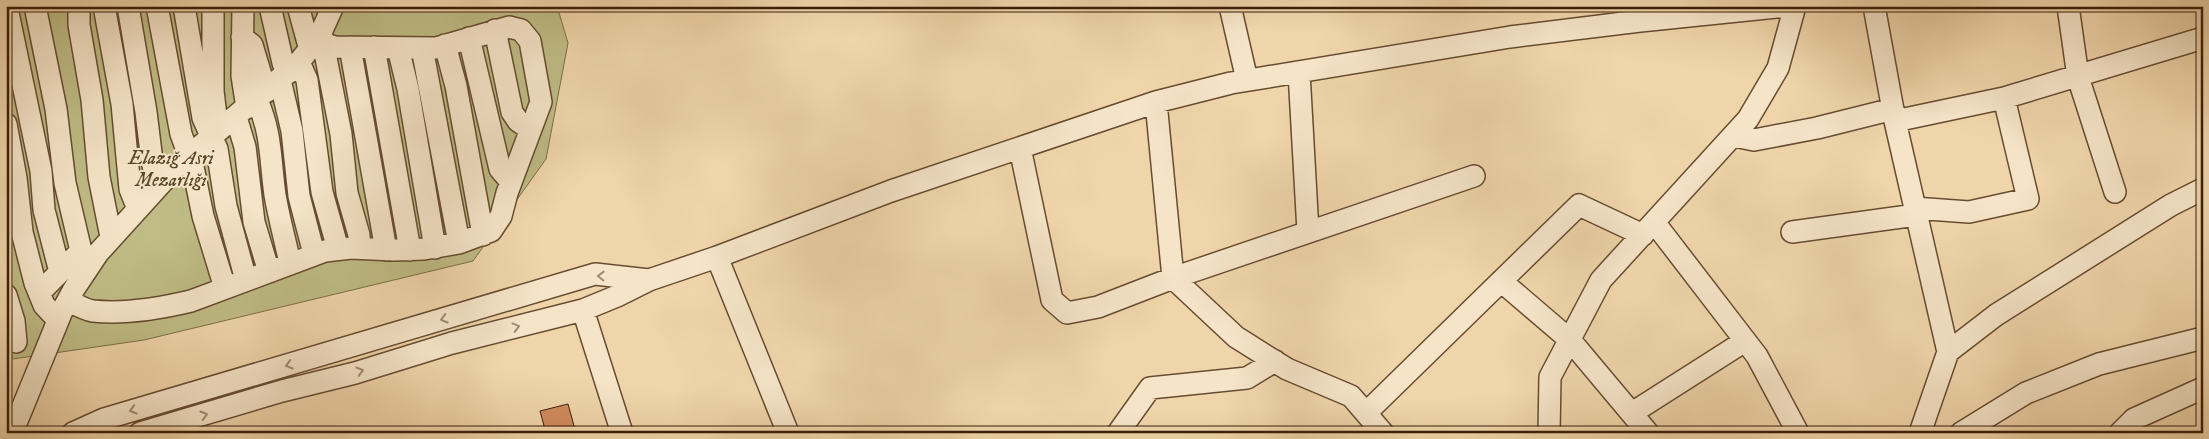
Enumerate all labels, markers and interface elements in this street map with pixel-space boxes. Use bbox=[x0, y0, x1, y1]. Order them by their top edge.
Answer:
park label: Elazığ Asri Mezarlığı bbox=[128, 147, 214, 192]
one-way arrow bbox=[596, 270, 604, 281]
one-way arrow bbox=[441, 313, 449, 323]
one-way arrow bbox=[512, 322, 520, 332]
one-way arrow bbox=[285, 359, 293, 369]
one-way arrow bbox=[356, 367, 364, 377]
one-way arrow bbox=[129, 405, 137, 415]
one-way arrow bbox=[199, 410, 207, 420]

